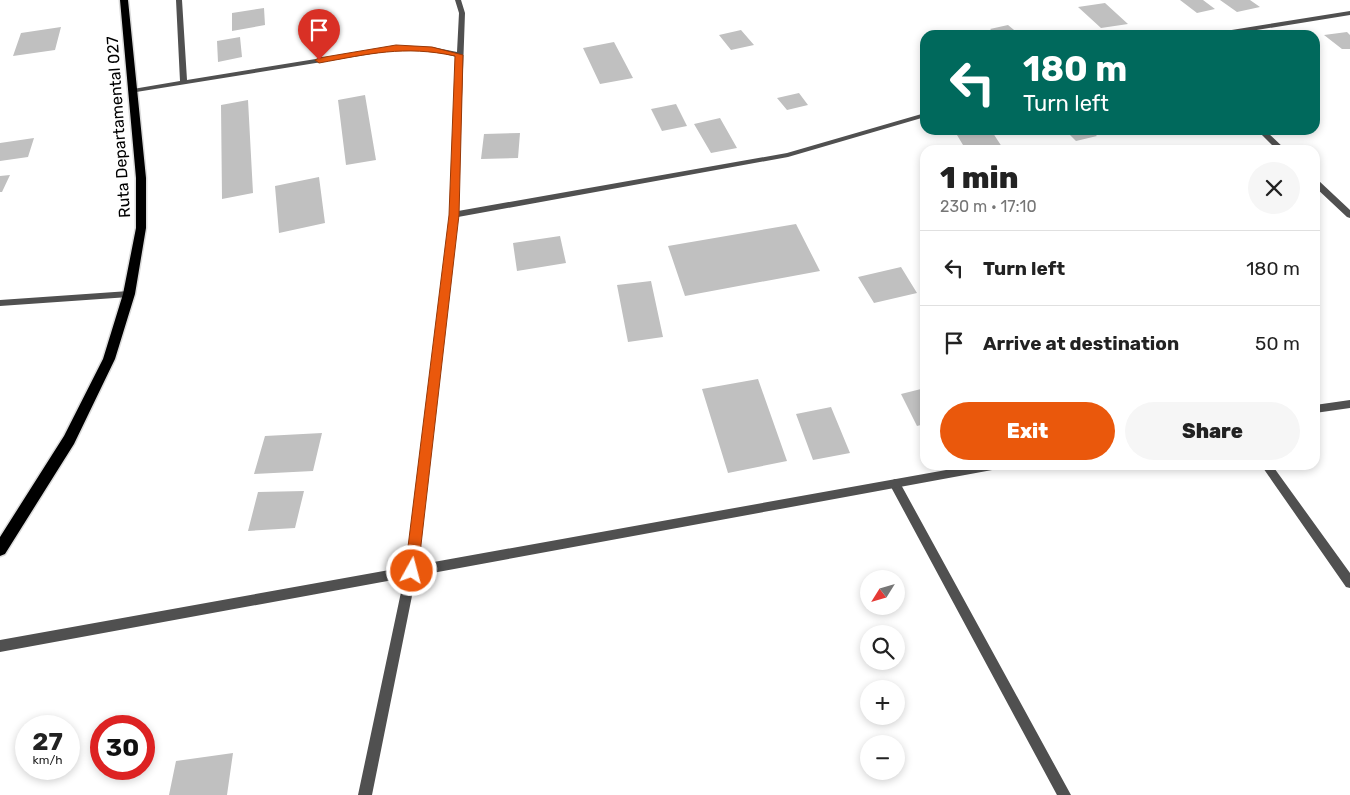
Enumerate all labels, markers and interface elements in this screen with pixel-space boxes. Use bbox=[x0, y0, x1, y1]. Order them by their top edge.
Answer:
pin bbox=[298, 9, 340, 60]
icon: arrive bbox=[305, 16, 333, 44]
street label: Ruta Departamental 027 bbox=[103, 35, 134, 218]
text: 180 m bbox=[1023, 48, 1127, 90]
icon: left bbox=[940, 50, 1005, 115]
text: Turn left bbox=[1023, 90, 1109, 117]
text: 1 min bbox=[940, 160, 1018, 196]
button: close bbox=[1248, 162, 1300, 214]
text: 230 m · 17:10 bbox=[940, 197, 1037, 216]
icon: left bbox=[940, 254, 968, 282]
text: Turn left bbox=[983, 257, 1065, 280]
text: 180 m bbox=[1246, 257, 1300, 280]
icon: arrive bbox=[940, 329, 968, 357]
text: Arrive at destination bbox=[983, 332, 1179, 355]
text: 50 m bbox=[1255, 332, 1300, 355]
button: Exit bbox=[940, 402, 1115, 460]
button: Share bbox=[1125, 402, 1300, 460]
position arrow bbox=[385, 544, 437, 596]
north arrow bbox=[860, 570, 905, 615]
map controls bbox=[860, 570, 905, 780]
button: search bbox=[860, 625, 905, 670]
button: + bbox=[860, 680, 905, 725]
speed limit sign: 30 bbox=[90, 715, 155, 780]
text: 27 bbox=[32, 727, 63, 756]
button: − bbox=[860, 735, 905, 780]
text: km/h bbox=[33, 753, 62, 767]

